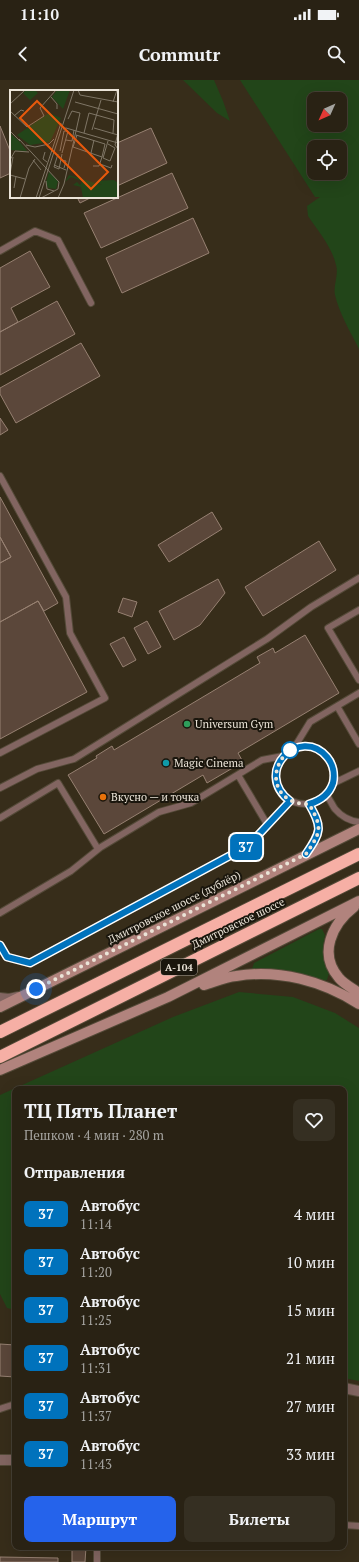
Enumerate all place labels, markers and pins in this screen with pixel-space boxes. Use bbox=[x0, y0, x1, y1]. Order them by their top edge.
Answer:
place label: Universum Gym bbox=[195, 717, 274, 731]
marker: Universum Gym bbox=[182, 719, 192, 729]
unlabelled marker bbox=[281, 741, 299, 759]
place label: Magic Cinema bbox=[174, 756, 244, 770]
marker: Magic Cinema bbox=[161, 758, 171, 768]
place label: Вкусно — и точка bbox=[111, 790, 200, 804]
marker: Вкусно — и точка bbox=[98, 792, 108, 802]

